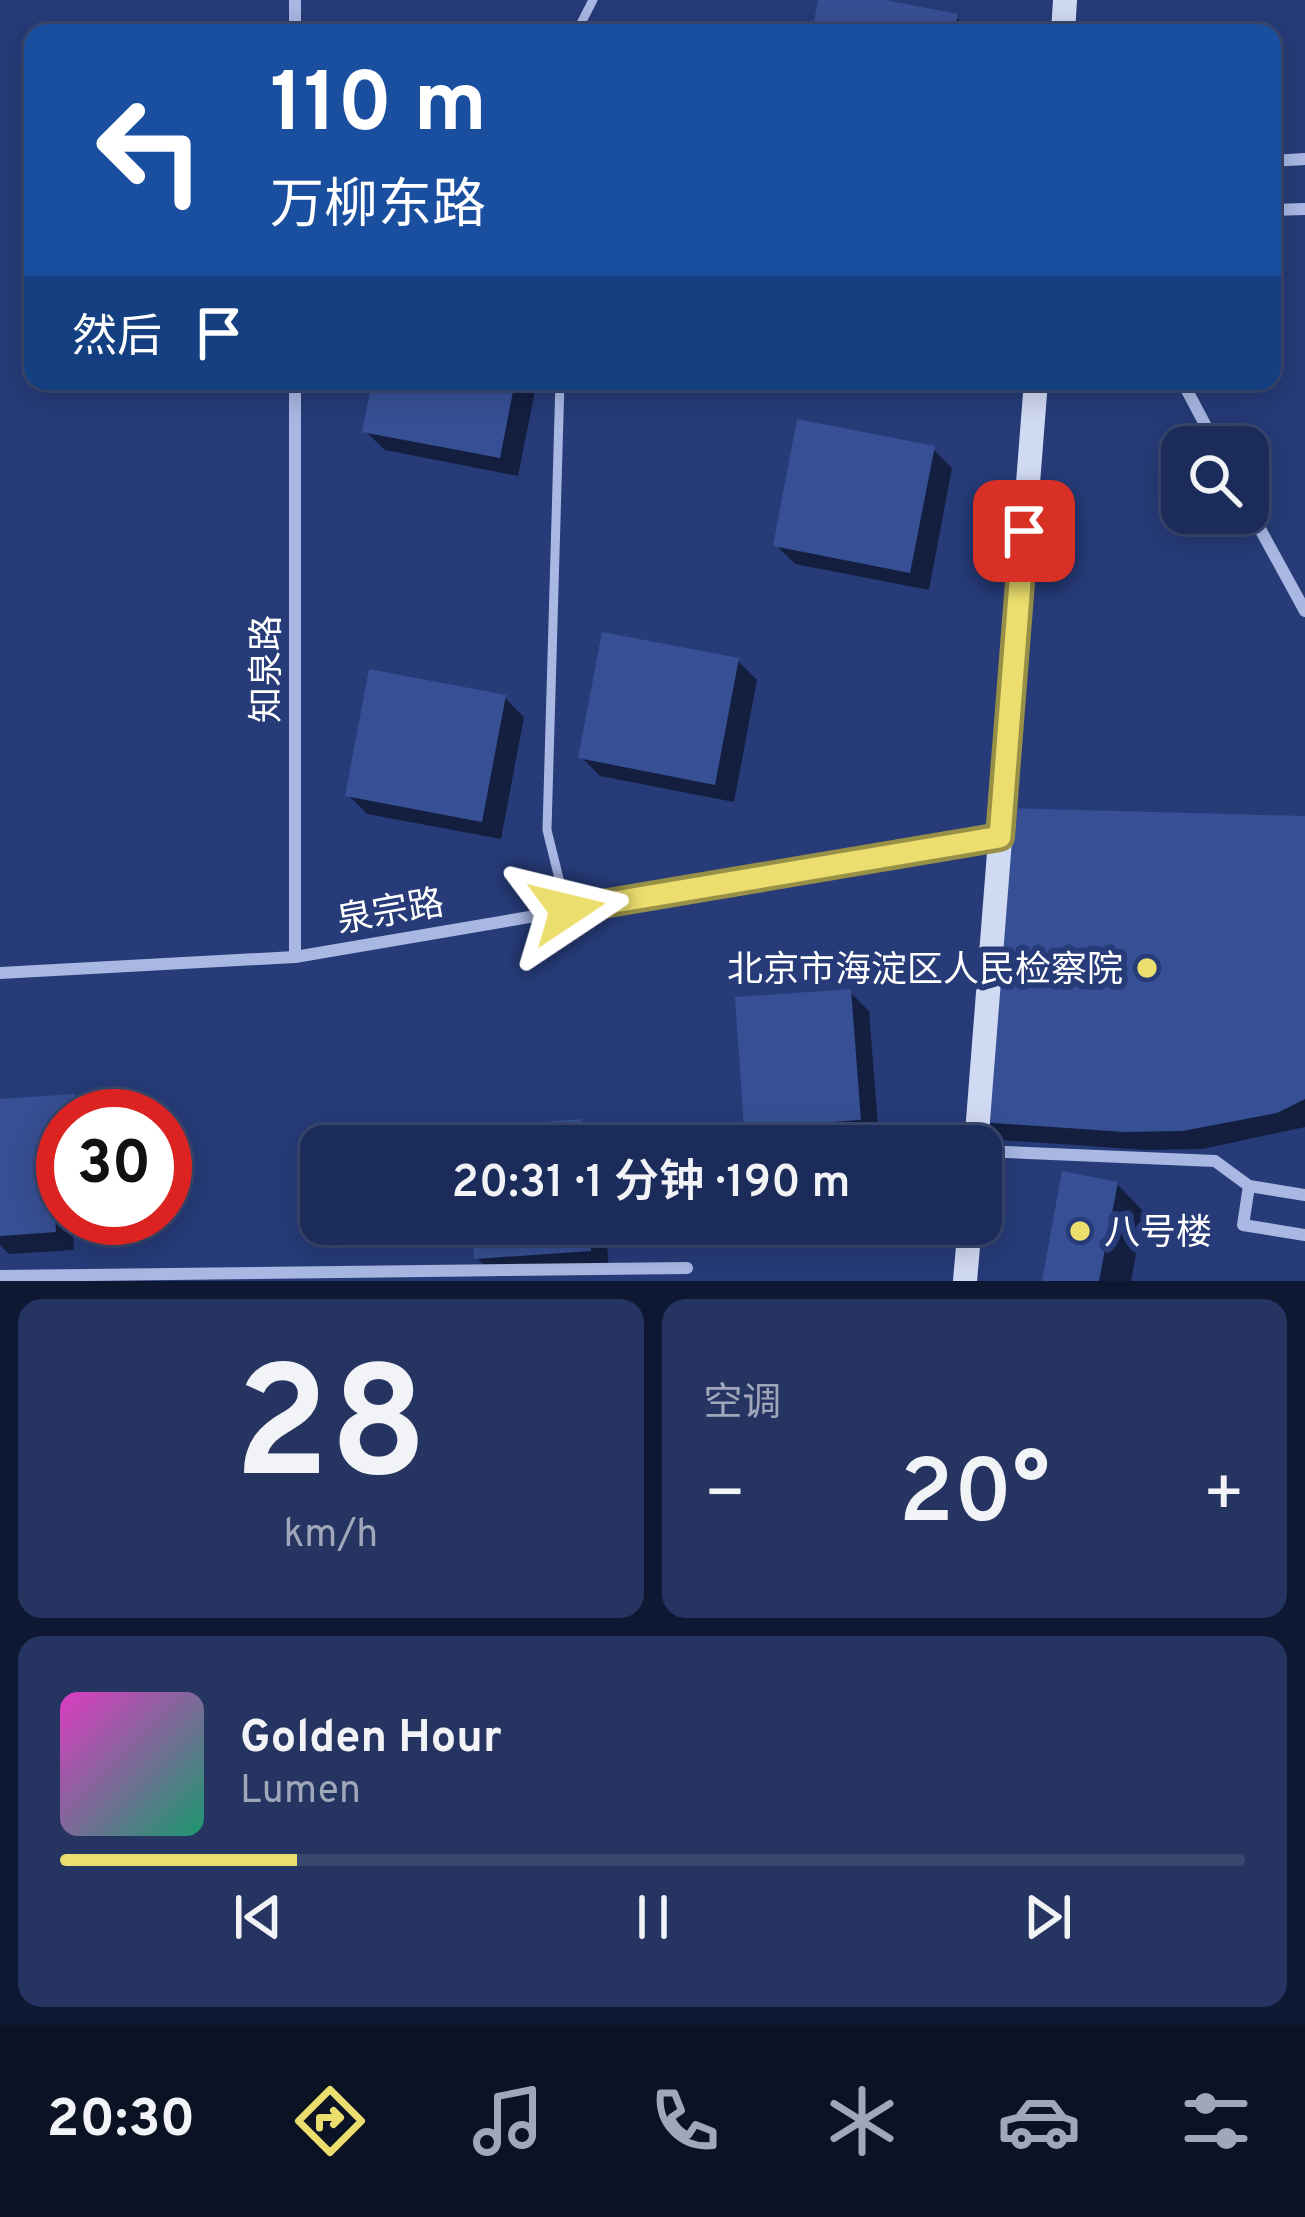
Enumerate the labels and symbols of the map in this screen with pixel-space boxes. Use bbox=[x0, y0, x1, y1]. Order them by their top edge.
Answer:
pin bbox=[973, 480, 1075, 582]
street label: 知泉路 bbox=[246, 615, 292, 723]
position arrow bbox=[504, 847, 630, 973]
street label: 泉宗路 bbox=[334, 882, 448, 946]
place label: 北京市海淀区人民检察院 bbox=[727, 949, 1123, 995]
marker: 北京市海淀区人民检察院 bbox=[1134, 955, 1160, 981]
speed limit sign: 30 bbox=[36, 1089, 192, 1245]
place label: 八号楼 bbox=[1104, 1212, 1212, 1258]
marker: 八号楼 bbox=[1067, 1218, 1093, 1244]

